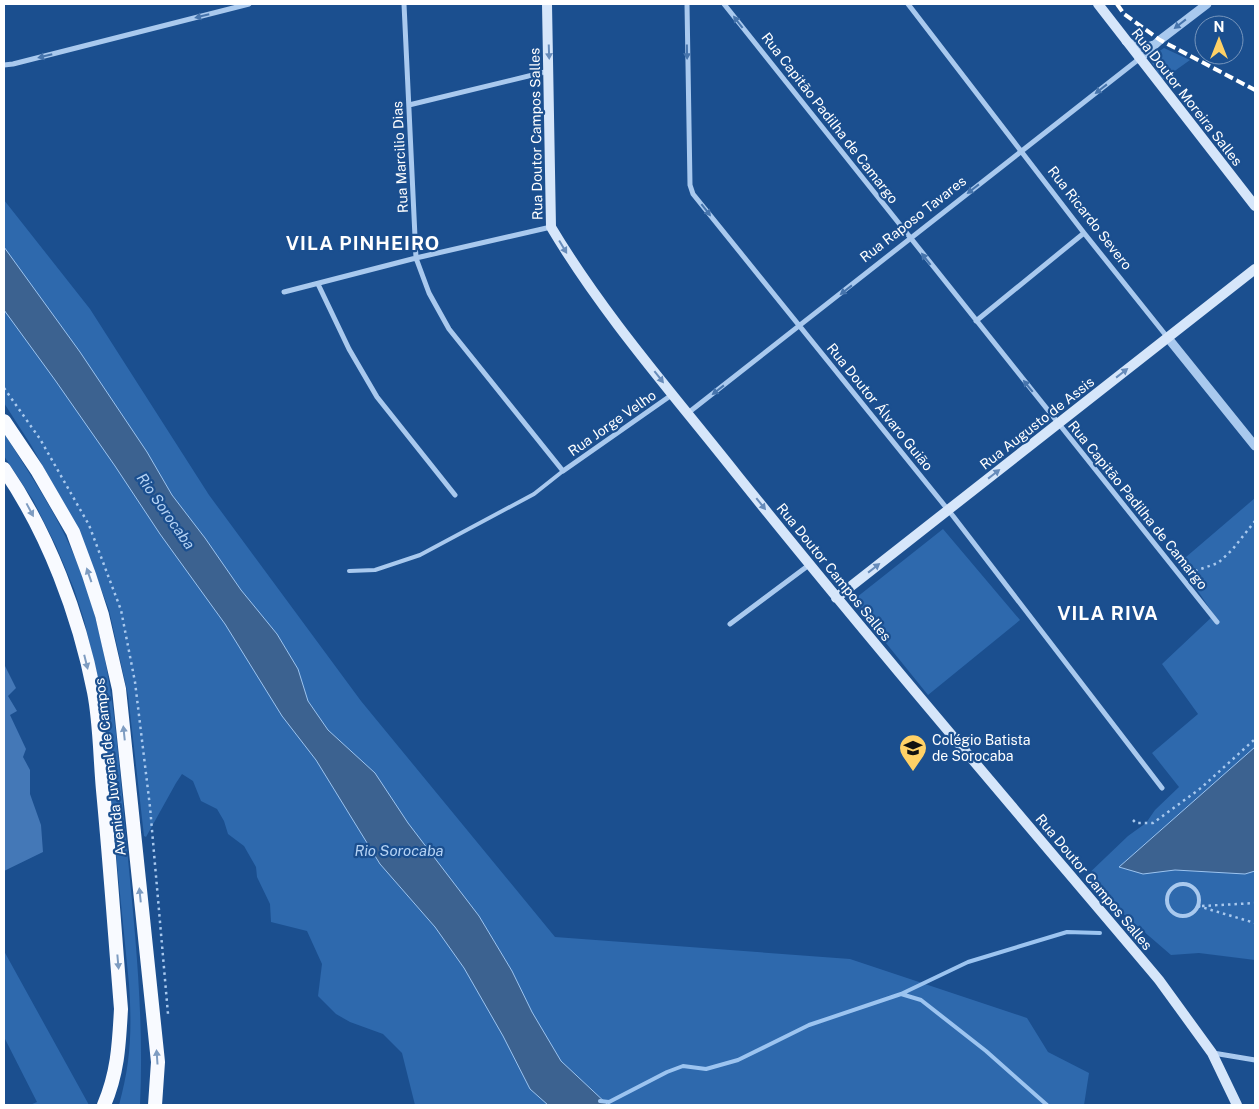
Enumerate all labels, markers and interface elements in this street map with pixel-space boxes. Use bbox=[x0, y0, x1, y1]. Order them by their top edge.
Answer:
one-way arrow bbox=[195, 12, 210, 20]
north arrow bbox=[1194, 15, 1244, 65]
one-way arrow bbox=[733, 16, 744, 29]
one-way arrow bbox=[1174, 19, 1187, 30]
text: N bbox=[1214, 19, 1224, 35]
street label: Rua Doutor Moreira Salles bbox=[1128, 25, 1246, 169]
street label: Rua Capitão Padilha de Camargo bbox=[758, 29, 902, 207]
one-way arrow bbox=[545, 45, 553, 61]
one-way arrow bbox=[684, 45, 692, 61]
street label: Rua Doutor Campos Salles bbox=[526, 48, 546, 220]
one-way arrow bbox=[37, 52, 52, 60]
one-way arrow bbox=[1095, 83, 1108, 94]
street label: Rua Marcilio Dias bbox=[389, 101, 411, 213]
street label: Rua Ricardo Severo bbox=[1045, 163, 1135, 273]
street label: Rua Raposo Tavares bbox=[857, 173, 969, 265]
one-way arrow bbox=[967, 184, 980, 195]
one-way arrow bbox=[700, 203, 711, 216]
district label: VILA PINHEIRO bbox=[286, 232, 440, 254]
one-way arrow bbox=[559, 240, 568, 253]
one-way arrow bbox=[921, 252, 932, 265]
one-way arrow bbox=[839, 284, 852, 295]
street label: Rua Doutor Álvaro Guião bbox=[824, 339, 937, 474]
one-way arrow bbox=[1116, 368, 1129, 379]
one-way arrow bbox=[654, 371, 665, 384]
street label: Rua Augusto de Assis bbox=[977, 373, 1097, 473]
one-way arrow bbox=[1022, 379, 1033, 392]
one-way arrow bbox=[711, 385, 725, 395]
street label: Rua Jorge Velho bbox=[565, 387, 659, 459]
street label: Rua Capitão Padilha de Camargo bbox=[1065, 418, 1211, 593]
one-way arrow bbox=[988, 468, 1001, 479]
water label: Rio Sorocaba bbox=[134, 470, 198, 552]
one-way arrow bbox=[755, 498, 766, 511]
street label: Rua Doutor Campos Salles bbox=[774, 500, 894, 644]
one-way arrow bbox=[25, 503, 34, 517]
one-way arrow bbox=[867, 562, 880, 573]
one-way arrow bbox=[85, 567, 93, 582]
district label: VILA RIVA bbox=[1057, 602, 1159, 624]
one-way arrow bbox=[82, 654, 90, 669]
street label: Avenida Juvenal de Campos bbox=[91, 677, 129, 857]
one-way arrow bbox=[120, 725, 128, 741]
place label: Colégio Batista de Sorocaba bbox=[932, 732, 1031, 764]
school or university icon: Colégio Batista de Sorocaba bbox=[898, 733, 928, 772]
street label: Rua Doutor Campos Salles bbox=[1032, 811, 1156, 953]
water label: Rio Sorocaba bbox=[355, 842, 443, 859]
one-way arrow bbox=[136, 887, 144, 903]
one-way arrow bbox=[114, 954, 122, 970]
one-way arrow bbox=[153, 1048, 161, 1064]

